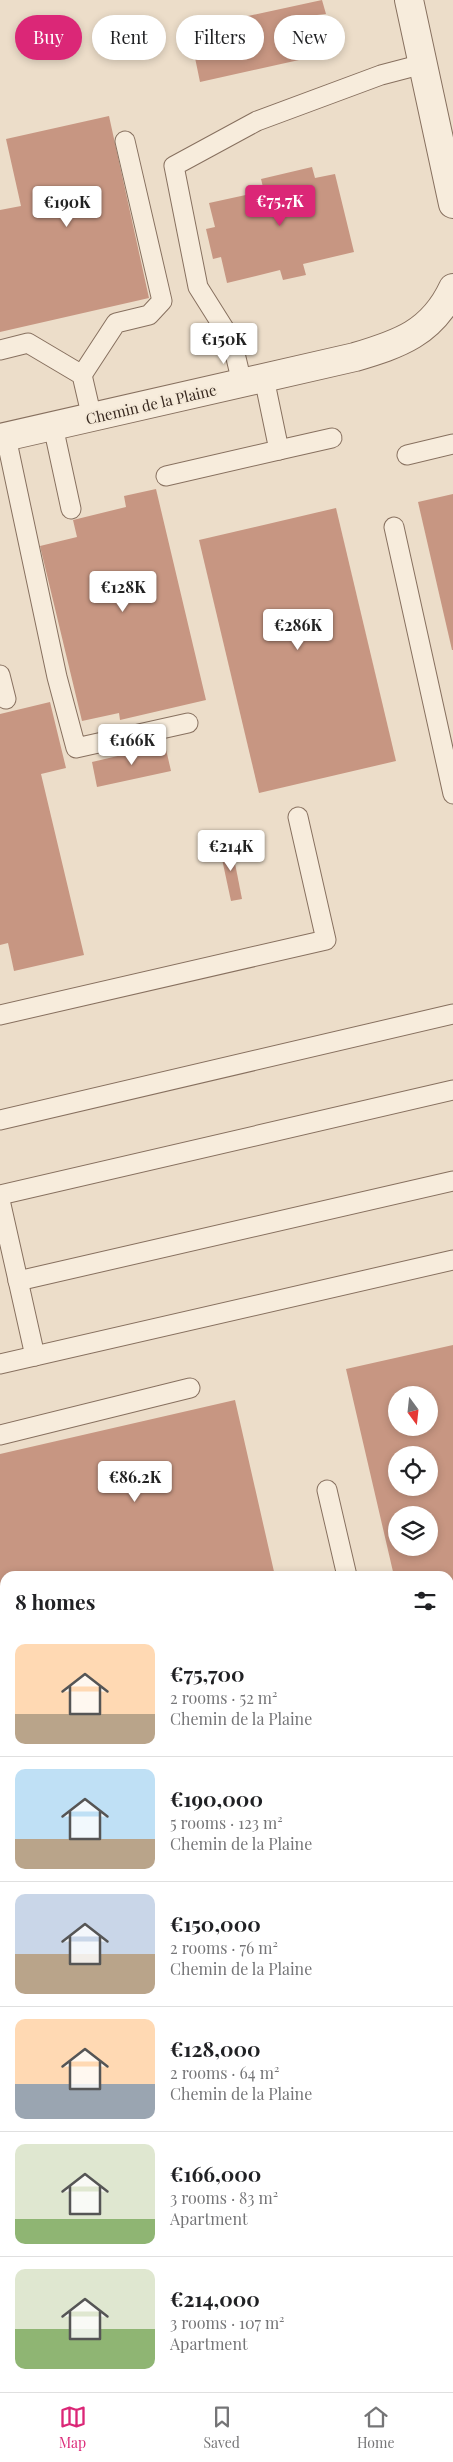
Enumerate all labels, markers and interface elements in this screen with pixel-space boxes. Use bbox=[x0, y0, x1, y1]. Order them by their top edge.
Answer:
chip: Buy bbox=[15, 15, 82, 60]
chip: Rent bbox=[92, 15, 166, 60]
chip: Filters bbox=[176, 15, 264, 60]
chip: New bbox=[274, 15, 345, 60]
pin: €75.7K bbox=[239, 184, 321, 227]
pin: €190K bbox=[32, 186, 102, 228]
text: €75.7K bbox=[256, 190, 304, 211]
text: €190K bbox=[44, 191, 90, 212]
pin: €150K bbox=[189, 322, 259, 365]
text: €150K bbox=[201, 328, 247, 349]
street label: Chemin de la Plaine bbox=[84, 379, 218, 429]
pin: €128K bbox=[88, 570, 158, 613]
text: €128K bbox=[100, 576, 146, 597]
pin: €286K bbox=[263, 608, 333, 651]
text: €286K bbox=[274, 614, 322, 635]
pin: €166K bbox=[97, 724, 167, 766]
text: €166K bbox=[109, 729, 155, 750]
pin: €214K bbox=[196, 830, 266, 872]
text: €214K bbox=[209, 835, 253, 856]
north arrow bbox=[388, 1386, 438, 1436]
map controls bbox=[388, 1386, 438, 1556]
button: locate bbox=[388, 1446, 438, 1496]
pin: €86.2K bbox=[94, 1460, 176, 1503]
text: €86.2K bbox=[109, 1466, 161, 1487]
button: layers bbox=[388, 1506, 438, 1556]
text: 8 homes bbox=[15, 1587, 95, 1615]
icon: filters bbox=[411, 1587, 439, 1615]
text: €75,700 bbox=[170, 1659, 245, 1687]
icon: home bbox=[55, 1664, 115, 1724]
text: 2 rooms · 52 m² bbox=[170, 1687, 277, 1708]
text: Chemin de la Plaine bbox=[170, 1708, 312, 1729]
text: €190,000 bbox=[170, 1784, 263, 1812]
icon: home bbox=[55, 1789, 115, 1849]
text: 5 rooms · 123 m² bbox=[170, 1812, 283, 1833]
text: Chemin de la Plaine bbox=[170, 1833, 312, 1854]
text: €150,000 bbox=[170, 1909, 261, 1937]
icon: home bbox=[55, 1914, 115, 1974]
text: 2 rooms · 76 m² bbox=[170, 1937, 278, 1958]
text: Chemin de la Plaine bbox=[170, 1958, 312, 1979]
text: €128,000 bbox=[170, 2034, 261, 2062]
icon: home bbox=[55, 2039, 115, 2099]
text: 2 rooms · 64 m² bbox=[170, 2062, 279, 2083]
text: Chemin de la Plaine bbox=[170, 2083, 312, 2104]
text: €166,000 bbox=[170, 2159, 261, 2187]
icon: home bbox=[55, 2164, 115, 2224]
text: 3 rooms · 83 m² bbox=[170, 2187, 278, 2208]
text: Apartment bbox=[170, 2208, 248, 2229]
text: €214,000 bbox=[170, 2284, 260, 2312]
icon: home bbox=[55, 2289, 115, 2349]
text: 3 rooms · 107 m² bbox=[170, 2312, 285, 2333]
text: Apartment bbox=[170, 2333, 248, 2354]
tab: Map bbox=[59, 2403, 87, 2452]
tab: Saved bbox=[204, 2403, 240, 2452]
tab: Home bbox=[357, 2403, 394, 2452]

